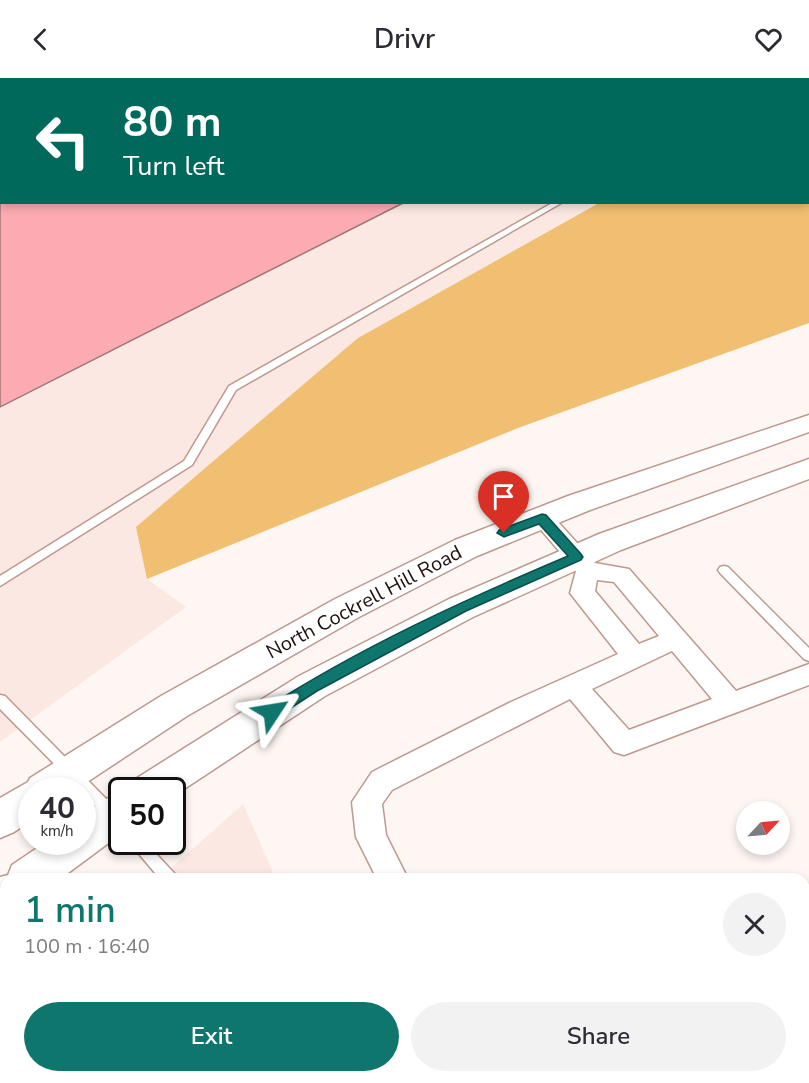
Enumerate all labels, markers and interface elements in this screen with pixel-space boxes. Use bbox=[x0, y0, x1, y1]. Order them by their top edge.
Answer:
text: Drivr bbox=[374, 21, 435, 58]
icon: back bbox=[24, 23, 57, 56]
icon: heart bbox=[752, 23, 785, 56]
text: 80 m bbox=[123, 94, 222, 151]
icon: left bbox=[24, 102, 102, 180]
text: Turn left bbox=[123, 148, 224, 185]
pin bbox=[478, 471, 529, 533]
icon: arrive bbox=[487, 480, 520, 513]
street label: North Cockrell Hill Road bbox=[261, 539, 467, 665]
position arrow bbox=[240, 680, 304, 744]
speed limit sign: 50 bbox=[108, 777, 186, 855]
text: 40 bbox=[39, 788, 75, 829]
north arrow bbox=[736, 801, 790, 855]
map controls bbox=[736, 801, 790, 855]
text: km/h bbox=[40, 821, 74, 841]
text: 1 min bbox=[24, 886, 116, 935]
button: close bbox=[723, 893, 786, 956]
text: 100 m · 16:40 bbox=[24, 933, 150, 960]
button: Exit bbox=[24, 1002, 399, 1071]
button: Share bbox=[411, 1002, 786, 1071]

